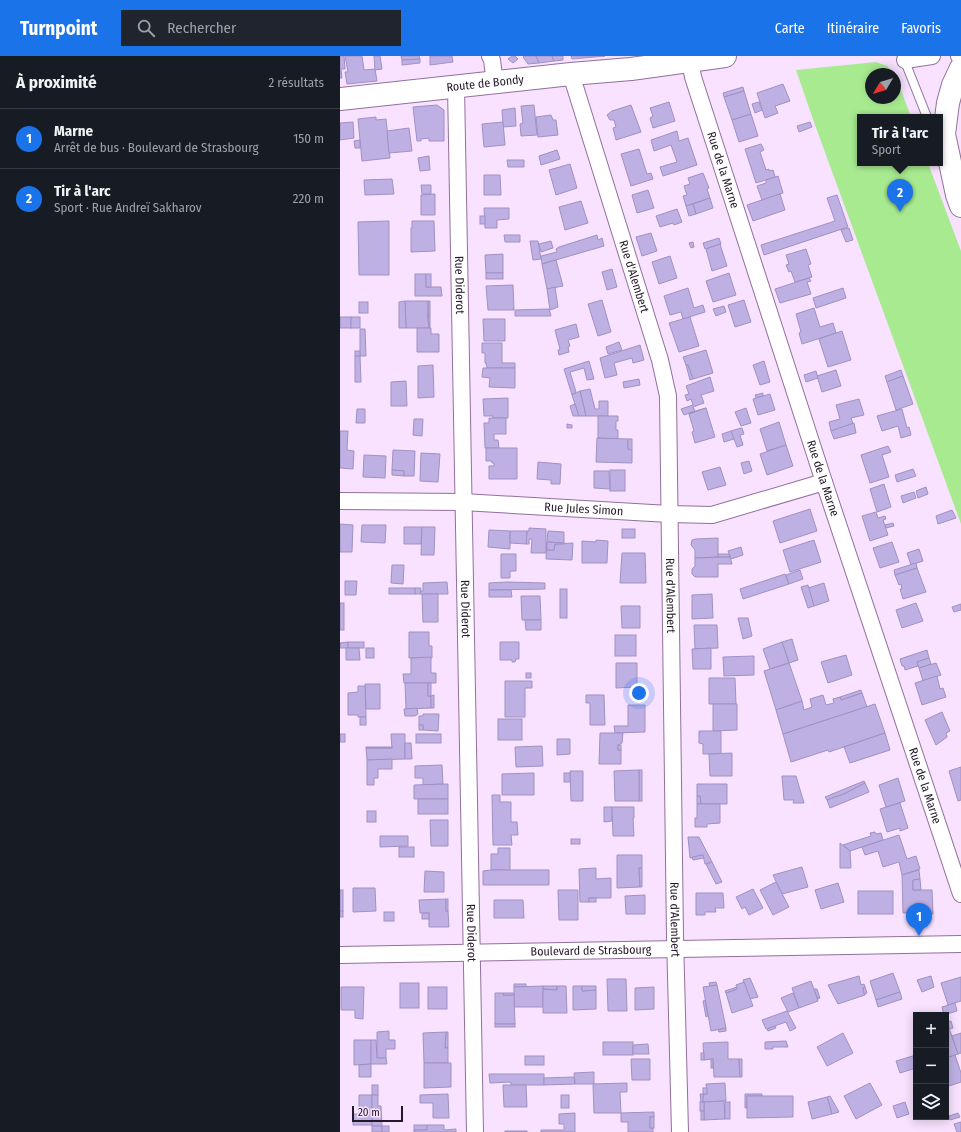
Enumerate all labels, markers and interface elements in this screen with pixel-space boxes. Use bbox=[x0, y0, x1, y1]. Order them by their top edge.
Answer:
search box bbox=[121, 10, 401, 46]
text: Turnpoint bbox=[20, 17, 97, 40]
icon: search bbox=[135, 17, 157, 39]
text: Rechercher bbox=[167, 19, 236, 37]
text: Carte bbox=[775, 20, 805, 37]
text: Itinéraire bbox=[827, 20, 879, 37]
text: Favoris bbox=[901, 20, 941, 37]
north arrow bbox=[865, 68, 901, 104]
text: À proximité bbox=[16, 72, 97, 93]
street label: Route de Bondy bbox=[446, 72, 525, 94]
text: 2 résultats bbox=[269, 75, 324, 90]
popup bbox=[857, 114, 943, 166]
text: Marne bbox=[54, 122, 93, 140]
text: Tir à l'arc bbox=[872, 124, 928, 142]
street label: Rue de la Marne bbox=[704, 130, 742, 210]
text: 1 bbox=[26, 131, 32, 146]
text: 150 m bbox=[293, 131, 324, 146]
text: Arrêt de bus · Boulevard de Strasbourg bbox=[54, 140, 259, 155]
text: Sport bbox=[872, 142, 901, 157]
pin: 2 bbox=[887, 179, 913, 212]
text: Tir à l'arc bbox=[54, 182, 111, 200]
text: 2 bbox=[26, 191, 32, 206]
text: 220 m bbox=[293, 191, 324, 206]
text: Sport · Rue Andreï Sakharov bbox=[54, 200, 202, 215]
street label: Rue d'Alembert bbox=[616, 238, 652, 314]
street label: Rue Diderot bbox=[452, 256, 467, 314]
street label: Rue de la Marne bbox=[804, 438, 842, 518]
street label: Rue Jules Simon bbox=[544, 500, 624, 518]
street label: Rue d'Alembert bbox=[663, 558, 678, 633]
street label: Rue Diderot bbox=[458, 580, 473, 638]
your location bbox=[629, 683, 649, 703]
street label: Rue de la Marne bbox=[906, 746, 944, 826]
street label: Rue d'Alembert bbox=[667, 882, 683, 957]
pin: 1 bbox=[906, 903, 932, 936]
street label: Rue Diderot bbox=[464, 904, 479, 962]
street label: Boulevard de Strasbourg bbox=[530, 942, 652, 959]
map controls bbox=[913, 1012, 949, 1120]
button: + bbox=[913, 1012, 949, 1048]
button: − bbox=[913, 1048, 949, 1084]
button: layers bbox=[913, 1084, 949, 1120]
scale bar bbox=[352, 1104, 403, 1123]
text: 20 m bbox=[358, 1106, 380, 1119]

